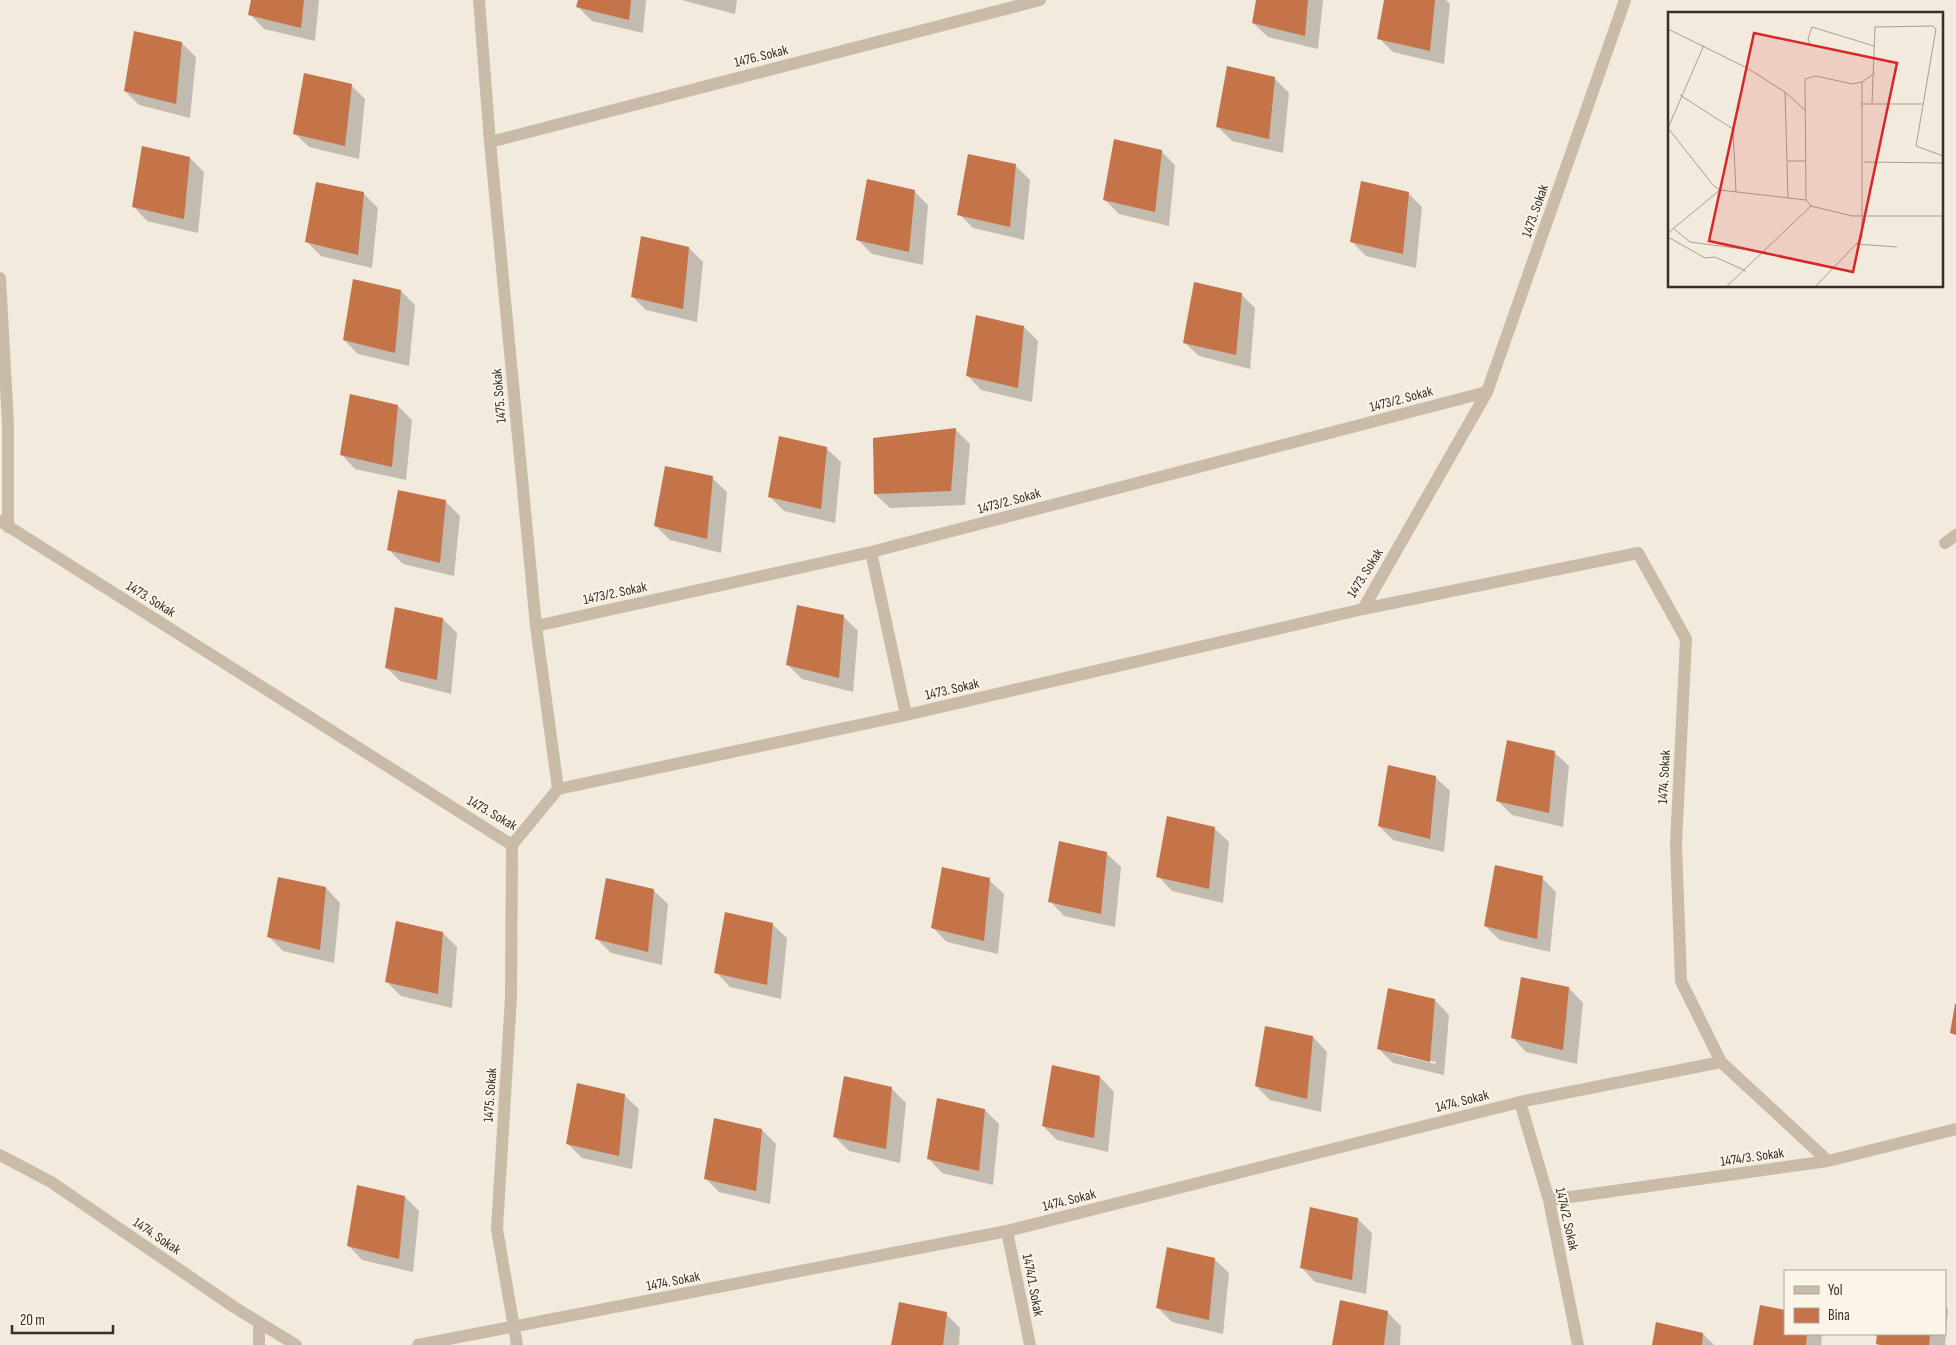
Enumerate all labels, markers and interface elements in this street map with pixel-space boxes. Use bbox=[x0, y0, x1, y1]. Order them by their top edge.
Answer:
inset map bbox=[1668, 12, 1944, 288]
street label: 1476. Sokak bbox=[732, 41, 790, 71]
street label: 1473. Sokak bbox=[1518, 182, 1552, 240]
street label: 1475. Sokak bbox=[488, 367, 510, 424]
street label: 1473/2. Sokak bbox=[1368, 382, 1435, 416]
street label: 1473/2. Sokak bbox=[976, 484, 1043, 518]
street label: 1473. Sokak bbox=[1343, 545, 1387, 601]
street label: 1473. Sokak bbox=[123, 577, 179, 621]
street label: 1473/2. Sokak bbox=[582, 578, 649, 608]
street label: 1473. Sokak bbox=[923, 674, 981, 703]
street label: 1474. Sokak bbox=[1654, 749, 1674, 804]
street label: 1473. Sokak bbox=[464, 792, 521, 834]
street label: 1475. Sokak bbox=[480, 1067, 500, 1123]
street label: 1474. Sokak bbox=[1434, 1086, 1491, 1116]
street label: 1474/3. Sokak bbox=[1719, 1144, 1786, 1170]
street label: 1474. Sokak bbox=[1041, 1185, 1098, 1215]
street label: 1474/2. Sokak bbox=[1552, 1186, 1583, 1253]
street label: 1474. Sokak bbox=[130, 1214, 185, 1259]
street label: 1474/1. Sokak bbox=[1019, 1252, 1048, 1318]
street label: 1474. Sokak bbox=[645, 1267, 702, 1295]
legend bbox=[1784, 1270, 1946, 1335]
text: Yol bbox=[1828, 1281, 1843, 1300]
scale bar bbox=[12, 1302, 114, 1334]
text: Bina bbox=[1828, 1306, 1850, 1325]
text: 20 m bbox=[20, 1311, 45, 1330]

